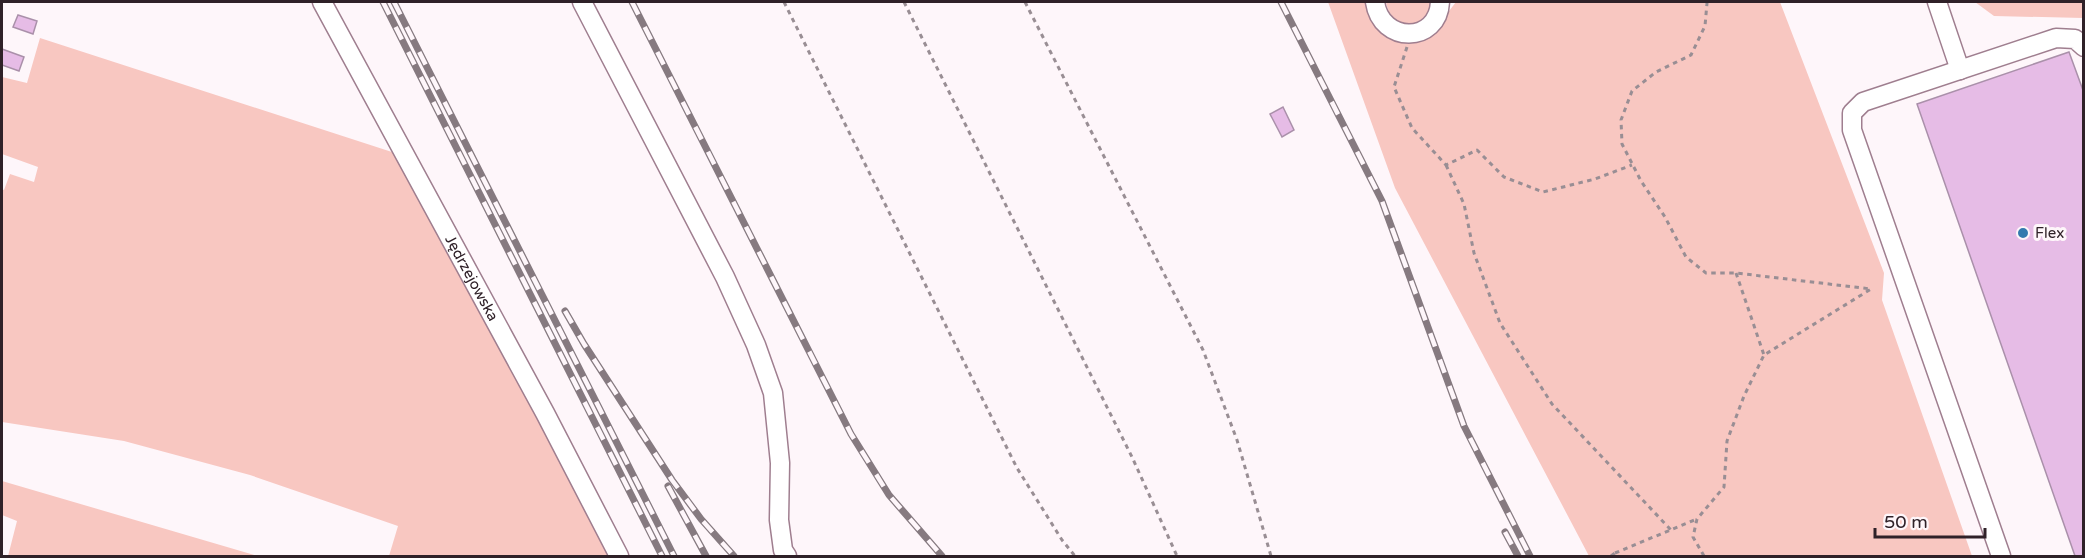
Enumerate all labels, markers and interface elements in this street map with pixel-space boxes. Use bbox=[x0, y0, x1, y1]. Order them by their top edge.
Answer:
place label: Flex bbox=[2035, 224, 2064, 242]
marker: Flex bbox=[2016, 226, 2030, 240]
street label: Jędrzejowska bbox=[441, 232, 502, 324]
scale bar bbox=[1875, 501, 1984, 539]
text: 50 m bbox=[1884, 511, 1928, 533]

